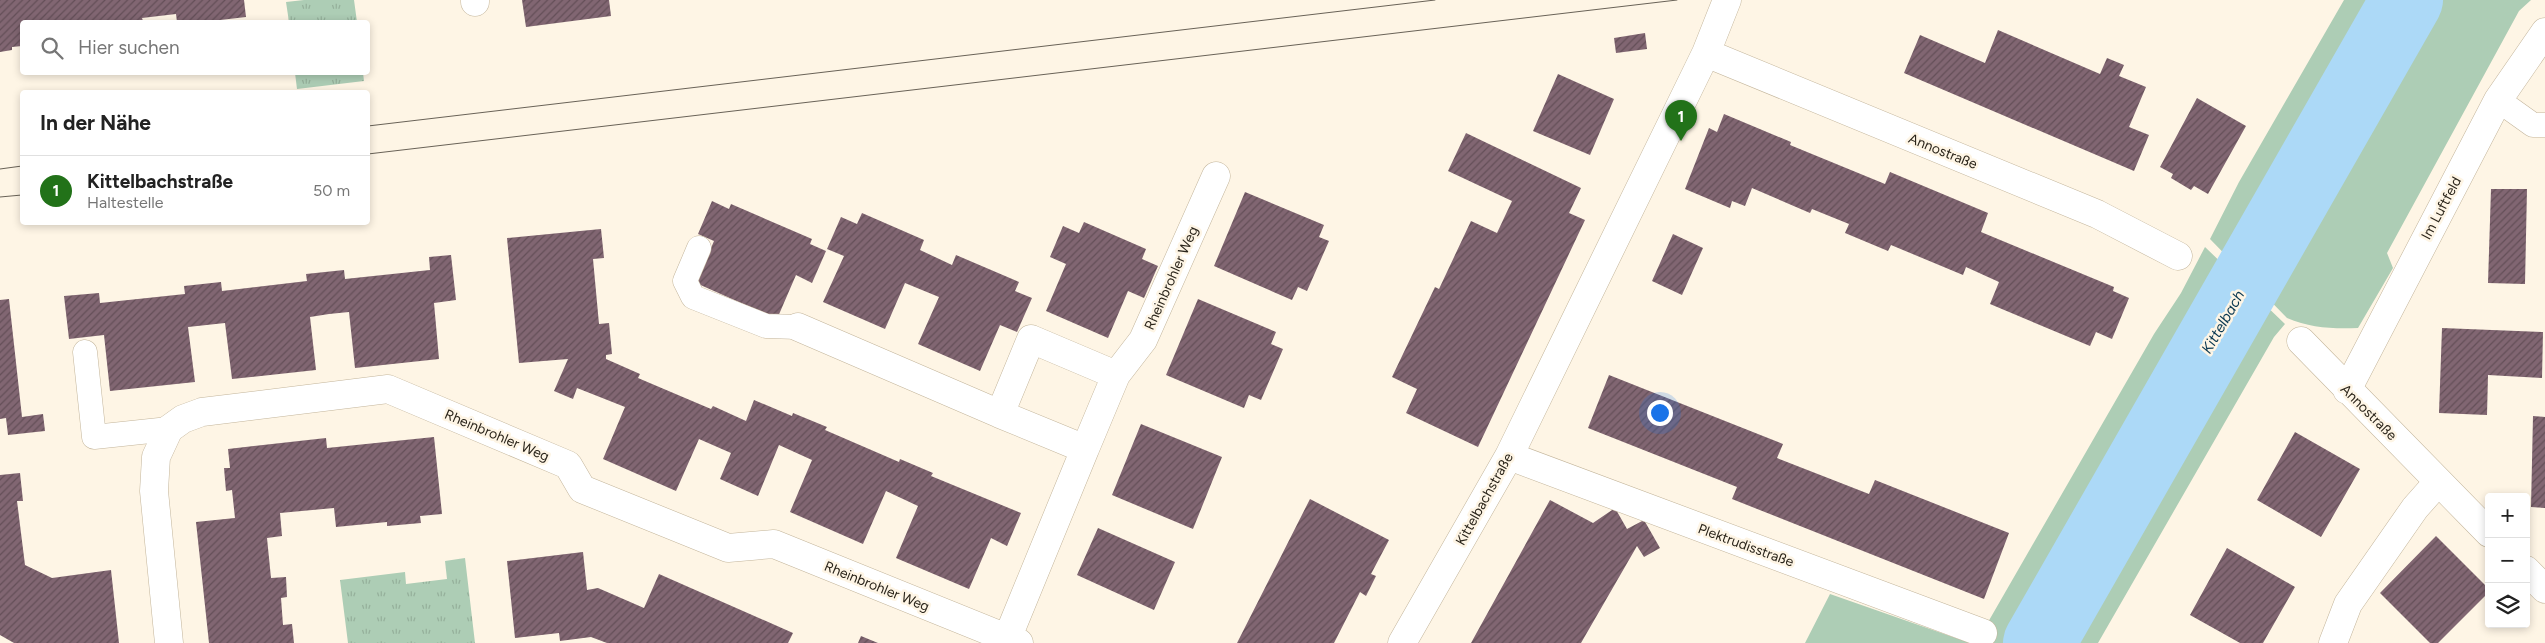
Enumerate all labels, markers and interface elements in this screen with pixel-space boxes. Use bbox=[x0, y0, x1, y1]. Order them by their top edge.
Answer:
search box bbox=[20, 20, 370, 75]
icon: search bbox=[38, 34, 66, 62]
text: Hier suchen bbox=[78, 36, 179, 59]
pin: 1 bbox=[1665, 100, 1697, 141]
text: In der Nähe bbox=[40, 110, 151, 135]
street label: Annostraße bbox=[1906, 130, 1980, 173]
text: Kittelbachstraße bbox=[87, 170, 233, 193]
street label: Im Luftfeld bbox=[2418, 174, 2465, 243]
text: 1 bbox=[53, 181, 59, 200]
text: 50 m bbox=[313, 181, 350, 200]
text: Haltestelle bbox=[87, 193, 163, 212]
street label: Rheinbrohler Weg bbox=[1141, 224, 1202, 333]
water label: Kittelbach bbox=[2198, 287, 2248, 357]
street label: Annostraße bbox=[2337, 381, 2401, 444]
your location bbox=[1647, 400, 1673, 426]
street label: Rheinbrohler Weg bbox=[442, 406, 552, 465]
street label: Kittelbachstraße bbox=[1452, 450, 1517, 548]
map controls bbox=[2485, 493, 2530, 628]
button: + bbox=[2485, 493, 2530, 538]
street label: Plektrudisstraße bbox=[1696, 520, 1796, 571]
button: − bbox=[2485, 538, 2530, 583]
street label: Rheinbrohler Weg bbox=[822, 558, 932, 615]
button: layers bbox=[2485, 583, 2530, 628]

